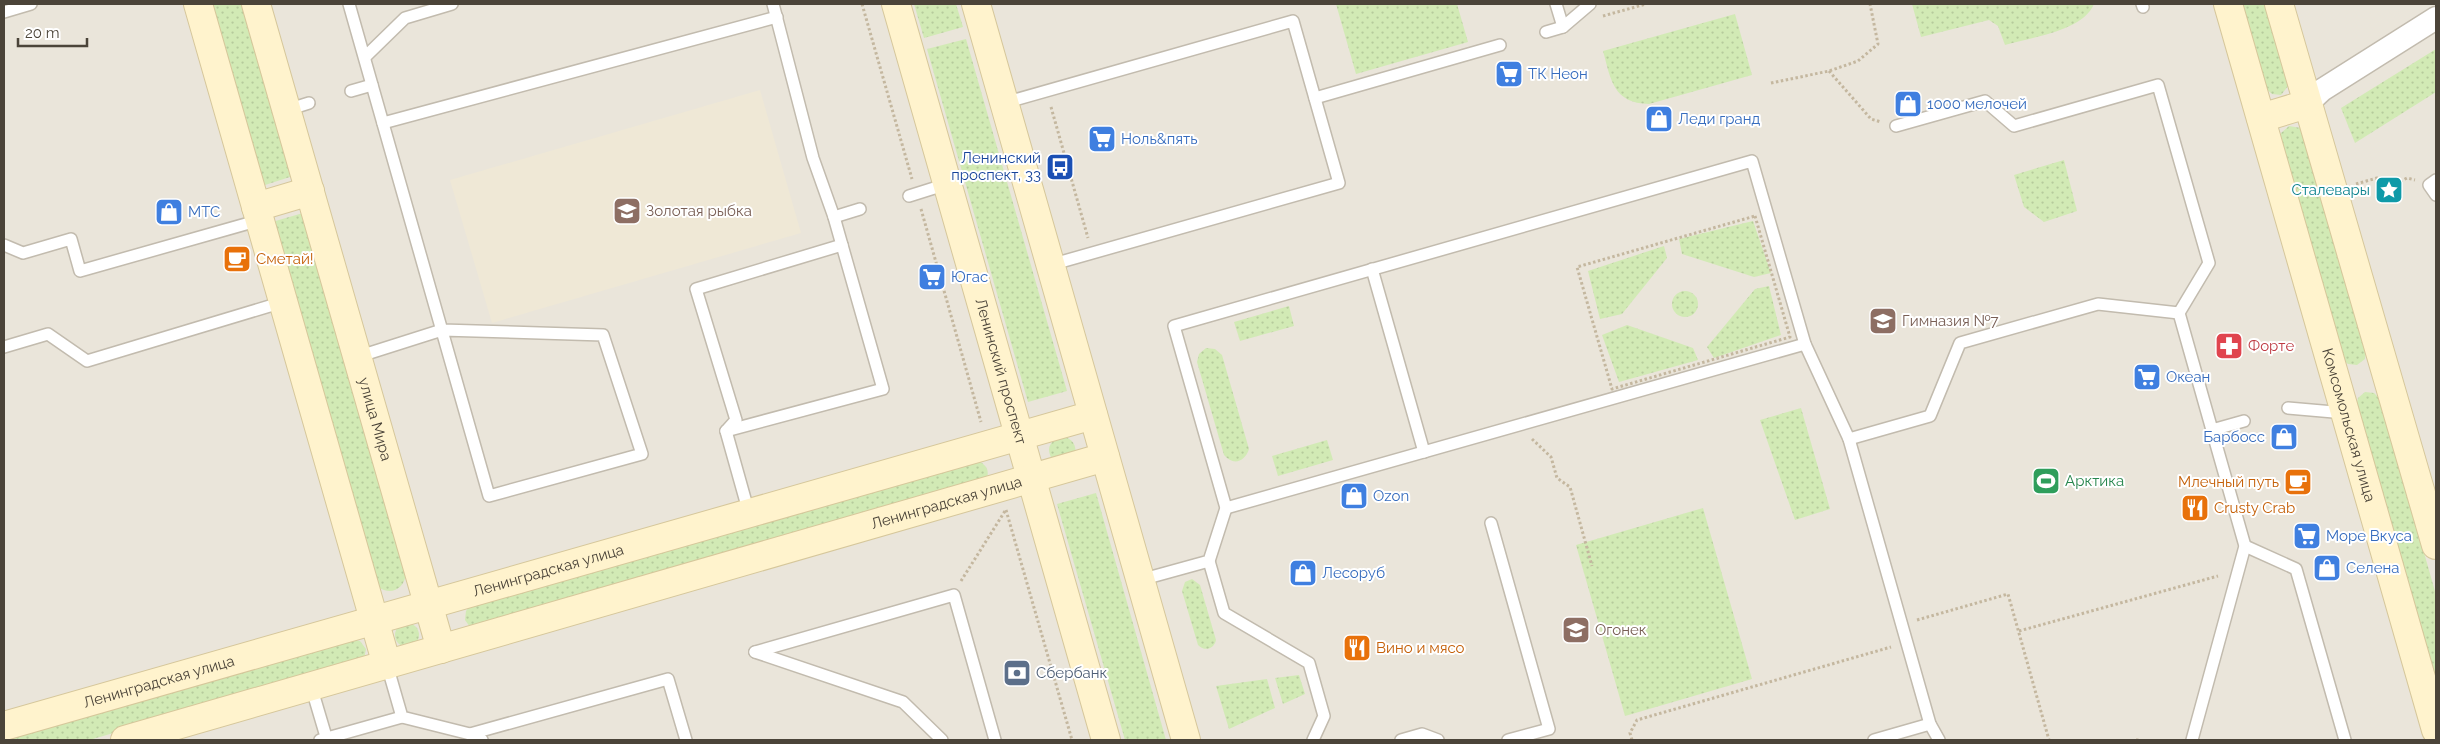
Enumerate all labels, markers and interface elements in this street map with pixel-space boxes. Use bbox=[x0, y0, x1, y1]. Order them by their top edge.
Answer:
scale bar bbox=[18, 15, 86, 47]
text: 20 m bbox=[25, 24, 60, 42]
supermarket icon: ТК Неон bbox=[1494, 59, 1524, 89]
place label: ТК Неон bbox=[1528, 65, 1588, 83]
shop icon: 1000 мелочей bbox=[1893, 89, 1923, 119]
place label: 1000 мелочей bbox=[1927, 95, 2027, 113]
shop icon: Леди гранд bbox=[1644, 104, 1674, 134]
place label: Леди гранд bbox=[1678, 110, 1760, 128]
supermarket icon: Ноль&пять bbox=[1087, 124, 1117, 154]
place label: Ноль&пять bbox=[1121, 130, 1198, 148]
place label: Ленинский проспект, 33 bbox=[951, 149, 1041, 184]
bus stop icon: Ленинский проспект, 33 bbox=[1045, 152, 1075, 182]
place icon: Сталевары bbox=[2374, 175, 2404, 205]
place label: Сталевары bbox=[2291, 181, 2370, 199]
school or university icon: Золотая рыбка bbox=[612, 196, 642, 226]
shop icon: МТС bbox=[154, 197, 184, 227]
place label: Золотая рыбка bbox=[646, 202, 752, 220]
place label: МТС bbox=[188, 203, 220, 221]
cafe icon: Сметай! bbox=[222, 244, 252, 274]
place label: Сметай! bbox=[256, 250, 314, 268]
supermarket icon: Югас bbox=[917, 262, 947, 292]
place label: Югас bbox=[951, 268, 988, 286]
street label: Ленинский проспект bbox=[971, 296, 1030, 446]
school or university icon: Гимназия №7 bbox=[1868, 306, 1898, 336]
place label: Гимназия №7 bbox=[1902, 312, 1999, 330]
pharmacy icon: Форте bbox=[2214, 331, 2244, 361]
place label: Форте bbox=[2248, 337, 2295, 355]
street label: Комсомольская улица bbox=[2318, 346, 2379, 504]
supermarket icon: Океан bbox=[2132, 362, 2162, 392]
place label: Океан bbox=[2166, 368, 2210, 386]
street label: улица Мира bbox=[355, 376, 396, 463]
shop icon: Барбосс bbox=[2269, 422, 2299, 452]
place label: Барбосс bbox=[2203, 428, 2265, 446]
sports icon: Арктика bbox=[2031, 466, 2061, 496]
cafe icon: Млечный путь bbox=[2283, 467, 2313, 497]
street label: Ленинградская улица bbox=[869, 472, 1024, 533]
place label: Арктика bbox=[2065, 472, 2124, 490]
place label: Млечный путь bbox=[2178, 473, 2279, 491]
shop icon: Ozon bbox=[1339, 481, 1369, 511]
place label: Ozon bbox=[1373, 487, 1409, 505]
restaurant icon: Crusty Crab bbox=[2180, 493, 2210, 523]
place label: Crusty Crab bbox=[2214, 499, 2295, 517]
supermarket icon: Море Вкуса bbox=[2292, 521, 2322, 551]
place label: Море Вкуса bbox=[2326, 527, 2412, 545]
street label: Ленинградская улица bbox=[471, 540, 626, 601]
shop icon: Селена bbox=[2312, 553, 2342, 583]
shop icon: Лесоруб bbox=[1288, 558, 1318, 588]
place label: Селена bbox=[2346, 559, 2399, 577]
place label: Лесоруб bbox=[1322, 564, 1385, 582]
school or university icon: Огонек bbox=[1561, 615, 1591, 645]
place label: Огонек bbox=[1595, 621, 1647, 639]
restaurant icon: Вино и мясо bbox=[1342, 633, 1372, 663]
place label: Вино и мясо bbox=[1376, 639, 1465, 657]
street label: Ленинградская улица bbox=[81, 652, 236, 712]
bank icon: Сбербанк bbox=[1002, 658, 1032, 688]
place label: Сбербанк bbox=[1036, 664, 1107, 682]

